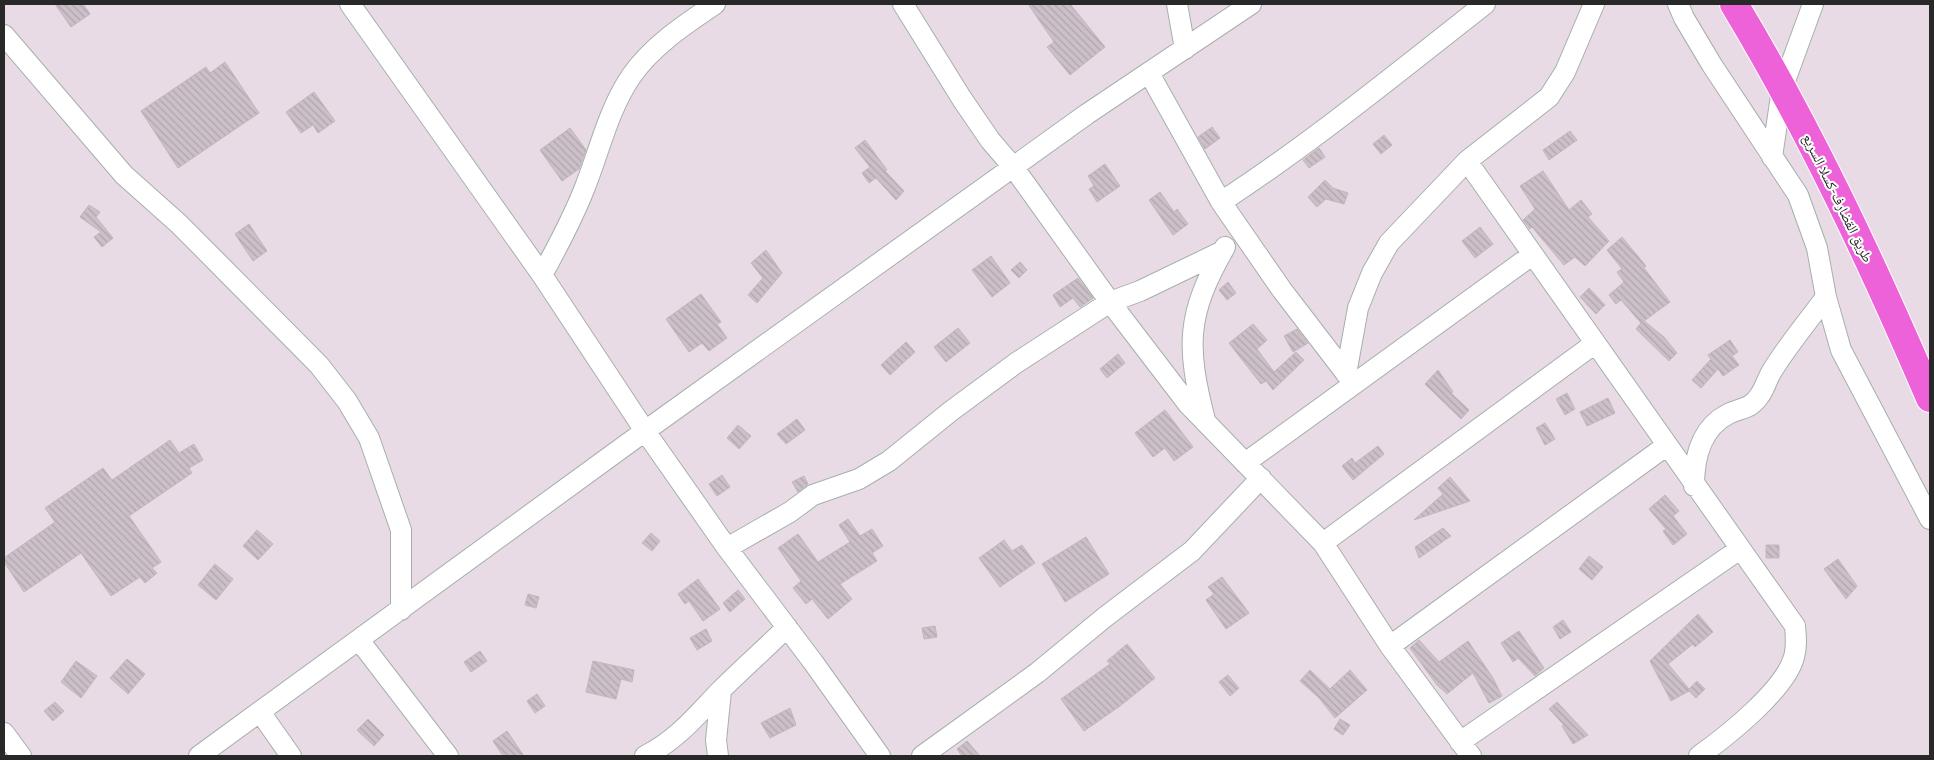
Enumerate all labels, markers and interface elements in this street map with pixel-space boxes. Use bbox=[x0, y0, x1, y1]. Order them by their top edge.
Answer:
street label: طريق القضارف-كسلا السريع bbox=[1798, 131, 1877, 266]

